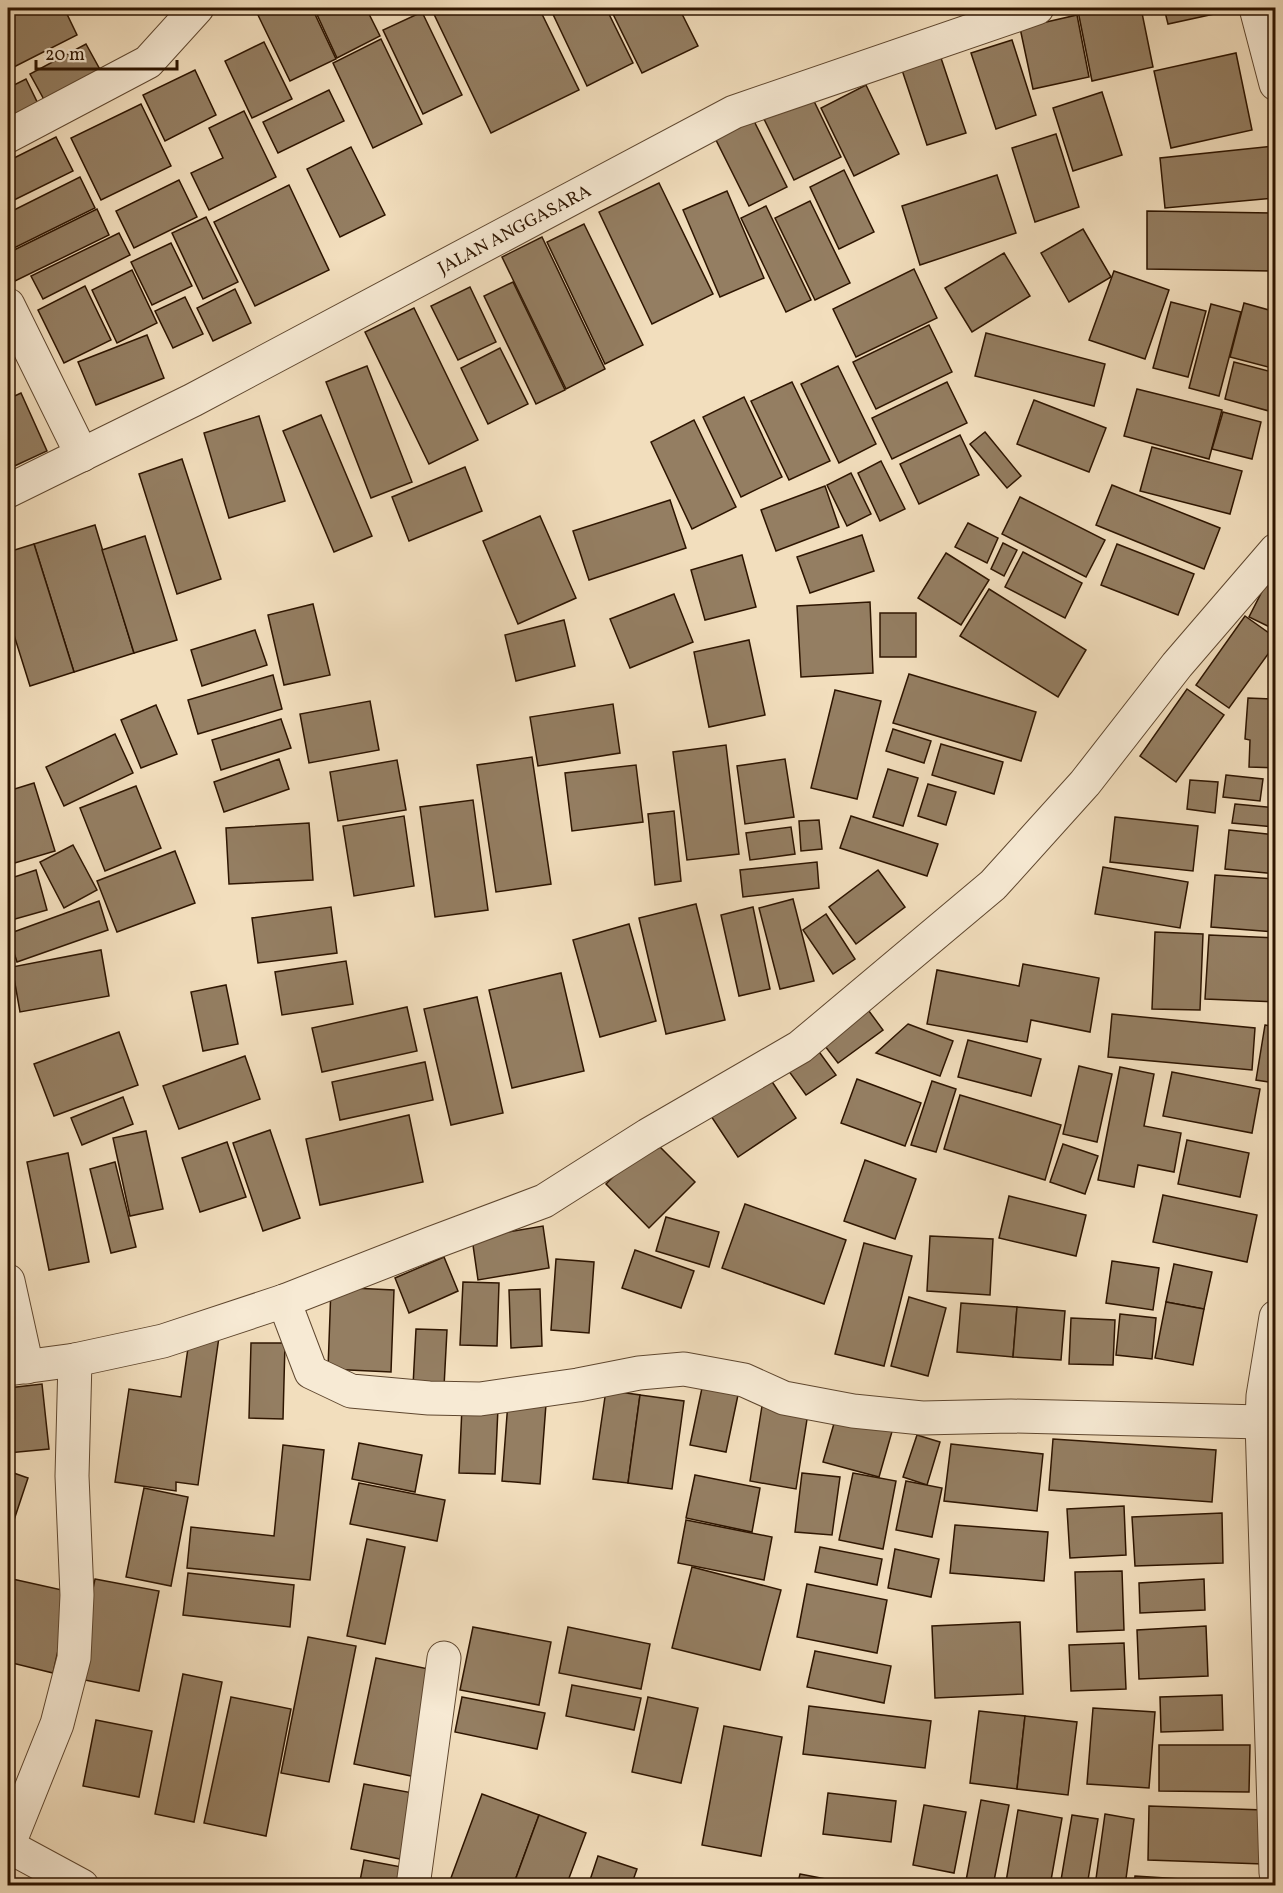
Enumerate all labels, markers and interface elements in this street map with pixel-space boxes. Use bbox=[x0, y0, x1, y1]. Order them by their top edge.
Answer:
scale bar bbox=[36, 33, 177, 71]
text: 20 m bbox=[45, 43, 85, 68]
street label: JALAN ANGGASARA bbox=[434, 179, 596, 281]

